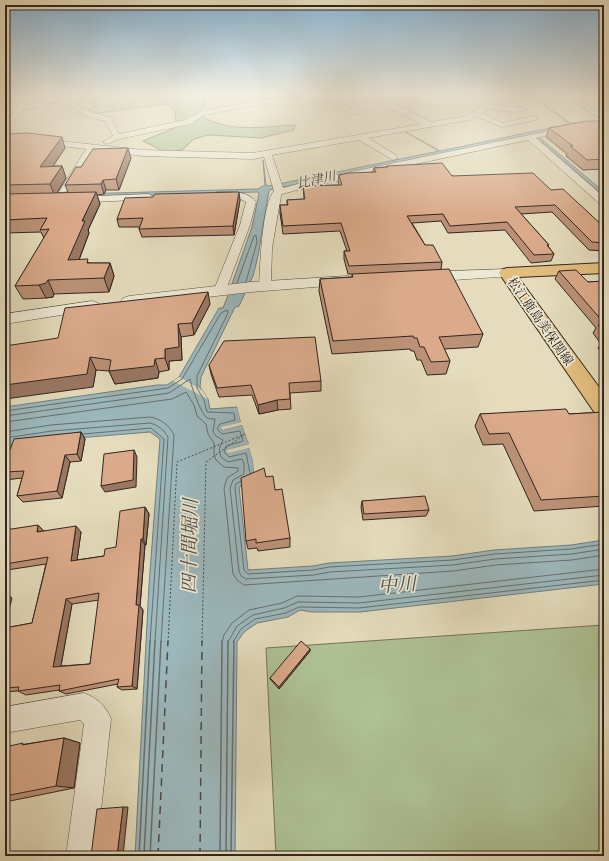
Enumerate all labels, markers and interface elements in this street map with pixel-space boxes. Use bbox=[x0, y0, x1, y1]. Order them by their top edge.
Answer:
water label: 比津川 bbox=[295, 168, 339, 193]
street label: 松江鹿島美保関線 bbox=[503, 274, 577, 369]
water label: 四十間堀川 bbox=[178, 496, 204, 594]
water label: 中川 bbox=[377, 573, 419, 599]

